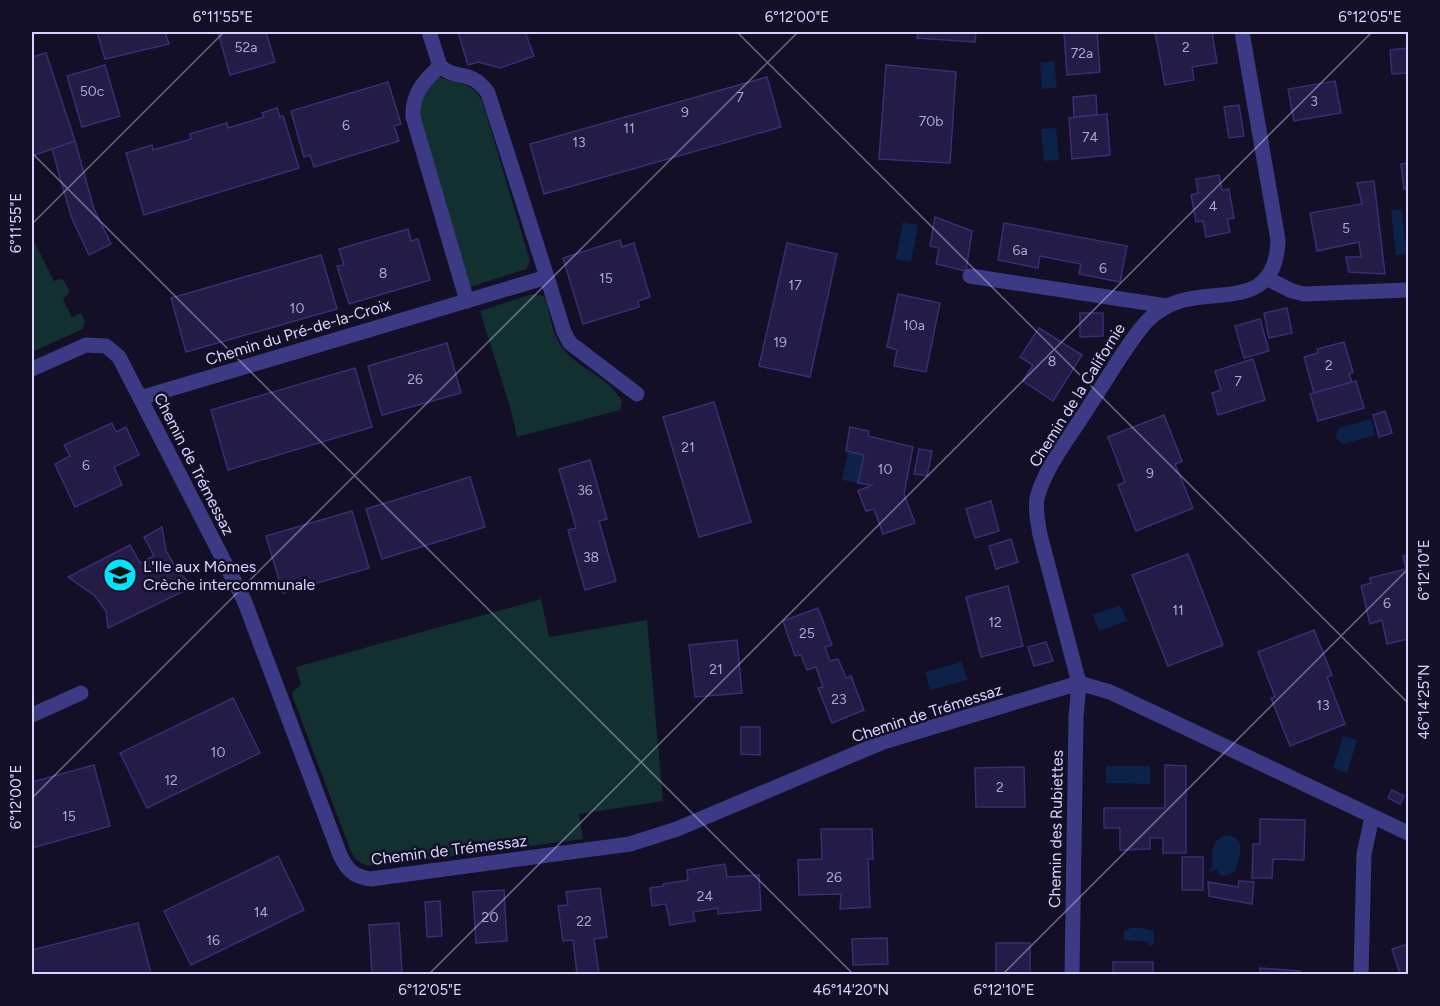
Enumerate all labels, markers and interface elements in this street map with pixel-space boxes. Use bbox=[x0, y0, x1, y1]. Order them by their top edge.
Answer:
text: 6°11'55"E bbox=[193, 8, 253, 26]
text: 6°12'00"E bbox=[765, 8, 829, 26]
text: 6°12'05"E bbox=[1338, 8, 1402, 26]
house number: 52a bbox=[234, 39, 258, 56]
house number: 2 bbox=[1182, 39, 1190, 56]
house number: 72a bbox=[1071, 45, 1093, 62]
house number: 50c bbox=[80, 83, 105, 100]
house number: 7 bbox=[736, 89, 744, 106]
house number: 3 bbox=[1310, 93, 1318, 110]
house number: 9 bbox=[681, 104, 689, 121]
house number: 70b bbox=[919, 113, 943, 130]
house number: 6 bbox=[342, 117, 350, 134]
house number: 11 bbox=[623, 120, 635, 137]
house number: 74 bbox=[1082, 129, 1098, 146]
house number: 13 bbox=[572, 134, 586, 151]
text: 6°11'55"E bbox=[7, 193, 25, 253]
house number: 4 bbox=[1209, 198, 1218, 215]
house number: 5 bbox=[1342, 220, 1350, 237]
house number: 6a bbox=[1012, 242, 1028, 259]
house number: 6 bbox=[1099, 260, 1107, 277]
house number: 8 bbox=[379, 265, 387, 282]
house number: 15 bbox=[599, 270, 613, 287]
house number: 17 bbox=[788, 277, 802, 294]
street label: Chemin du Pré-de-la-Croix bbox=[203, 295, 393, 369]
house number: 10 bbox=[290, 300, 304, 317]
house number: 10a bbox=[903, 317, 925, 334]
street label: Chemin de la Californie bbox=[1025, 319, 1129, 470]
house number: 19 bbox=[773, 334, 787, 351]
house number: 8 bbox=[1048, 353, 1056, 370]
house number: 2 bbox=[1325, 357, 1333, 374]
house number: 26 bbox=[407, 371, 423, 388]
house number: 7 bbox=[1234, 373, 1242, 390]
street label: Chemin de Trémessaz bbox=[150, 390, 238, 538]
house number: 21 bbox=[681, 439, 695, 456]
house number: 6 bbox=[82, 457, 90, 474]
house number: 10 bbox=[878, 461, 892, 478]
house number: 9 bbox=[1146, 465, 1154, 482]
house number: 36 bbox=[577, 482, 593, 499]
text: 6°12'10"E bbox=[1415, 539, 1433, 601]
house number: 38 bbox=[583, 549, 599, 566]
school or university icon: L'Ile aux Mômes Crèche intercommunale bbox=[102, 557, 138, 593]
place label: L'Ile aux Mômes Crèche intercommunale bbox=[143, 557, 315, 594]
house number: 6 bbox=[1383, 595, 1391, 612]
house number: 11 bbox=[1172, 602, 1184, 619]
house number: 12 bbox=[988, 614, 1002, 631]
house number: 25 bbox=[799, 625, 815, 642]
house number: 21 bbox=[709, 661, 723, 678]
text: 46°14'25"N bbox=[1415, 664, 1433, 740]
street label: Chemin de Trémessaz bbox=[849, 680, 1005, 746]
house number: 23 bbox=[831, 691, 847, 708]
house number: 13 bbox=[1316, 697, 1330, 714]
house number: 10 bbox=[211, 744, 225, 761]
street label: Chemin des Rubiettes bbox=[1045, 750, 1067, 908]
text: 6°12'00"E bbox=[7, 765, 25, 829]
house number: 12 bbox=[164, 772, 178, 789]
house number: 2 bbox=[996, 779, 1004, 796]
house number: 15 bbox=[62, 808, 76, 825]
street label: Chemin de Trémessaz bbox=[370, 831, 528, 869]
house number: 26 bbox=[826, 869, 842, 886]
house number: 24 bbox=[697, 888, 714, 905]
house number: 14 bbox=[254, 904, 269, 921]
house number: 20 bbox=[482, 909, 498, 926]
house number: 22 bbox=[576, 913, 592, 930]
house number: 16 bbox=[206, 932, 220, 949]
text: 6°12'05"E bbox=[398, 981, 462, 999]
text: 46°14'20"N bbox=[813, 981, 889, 999]
text: 6°12'10"E bbox=[973, 981, 1035, 999]

